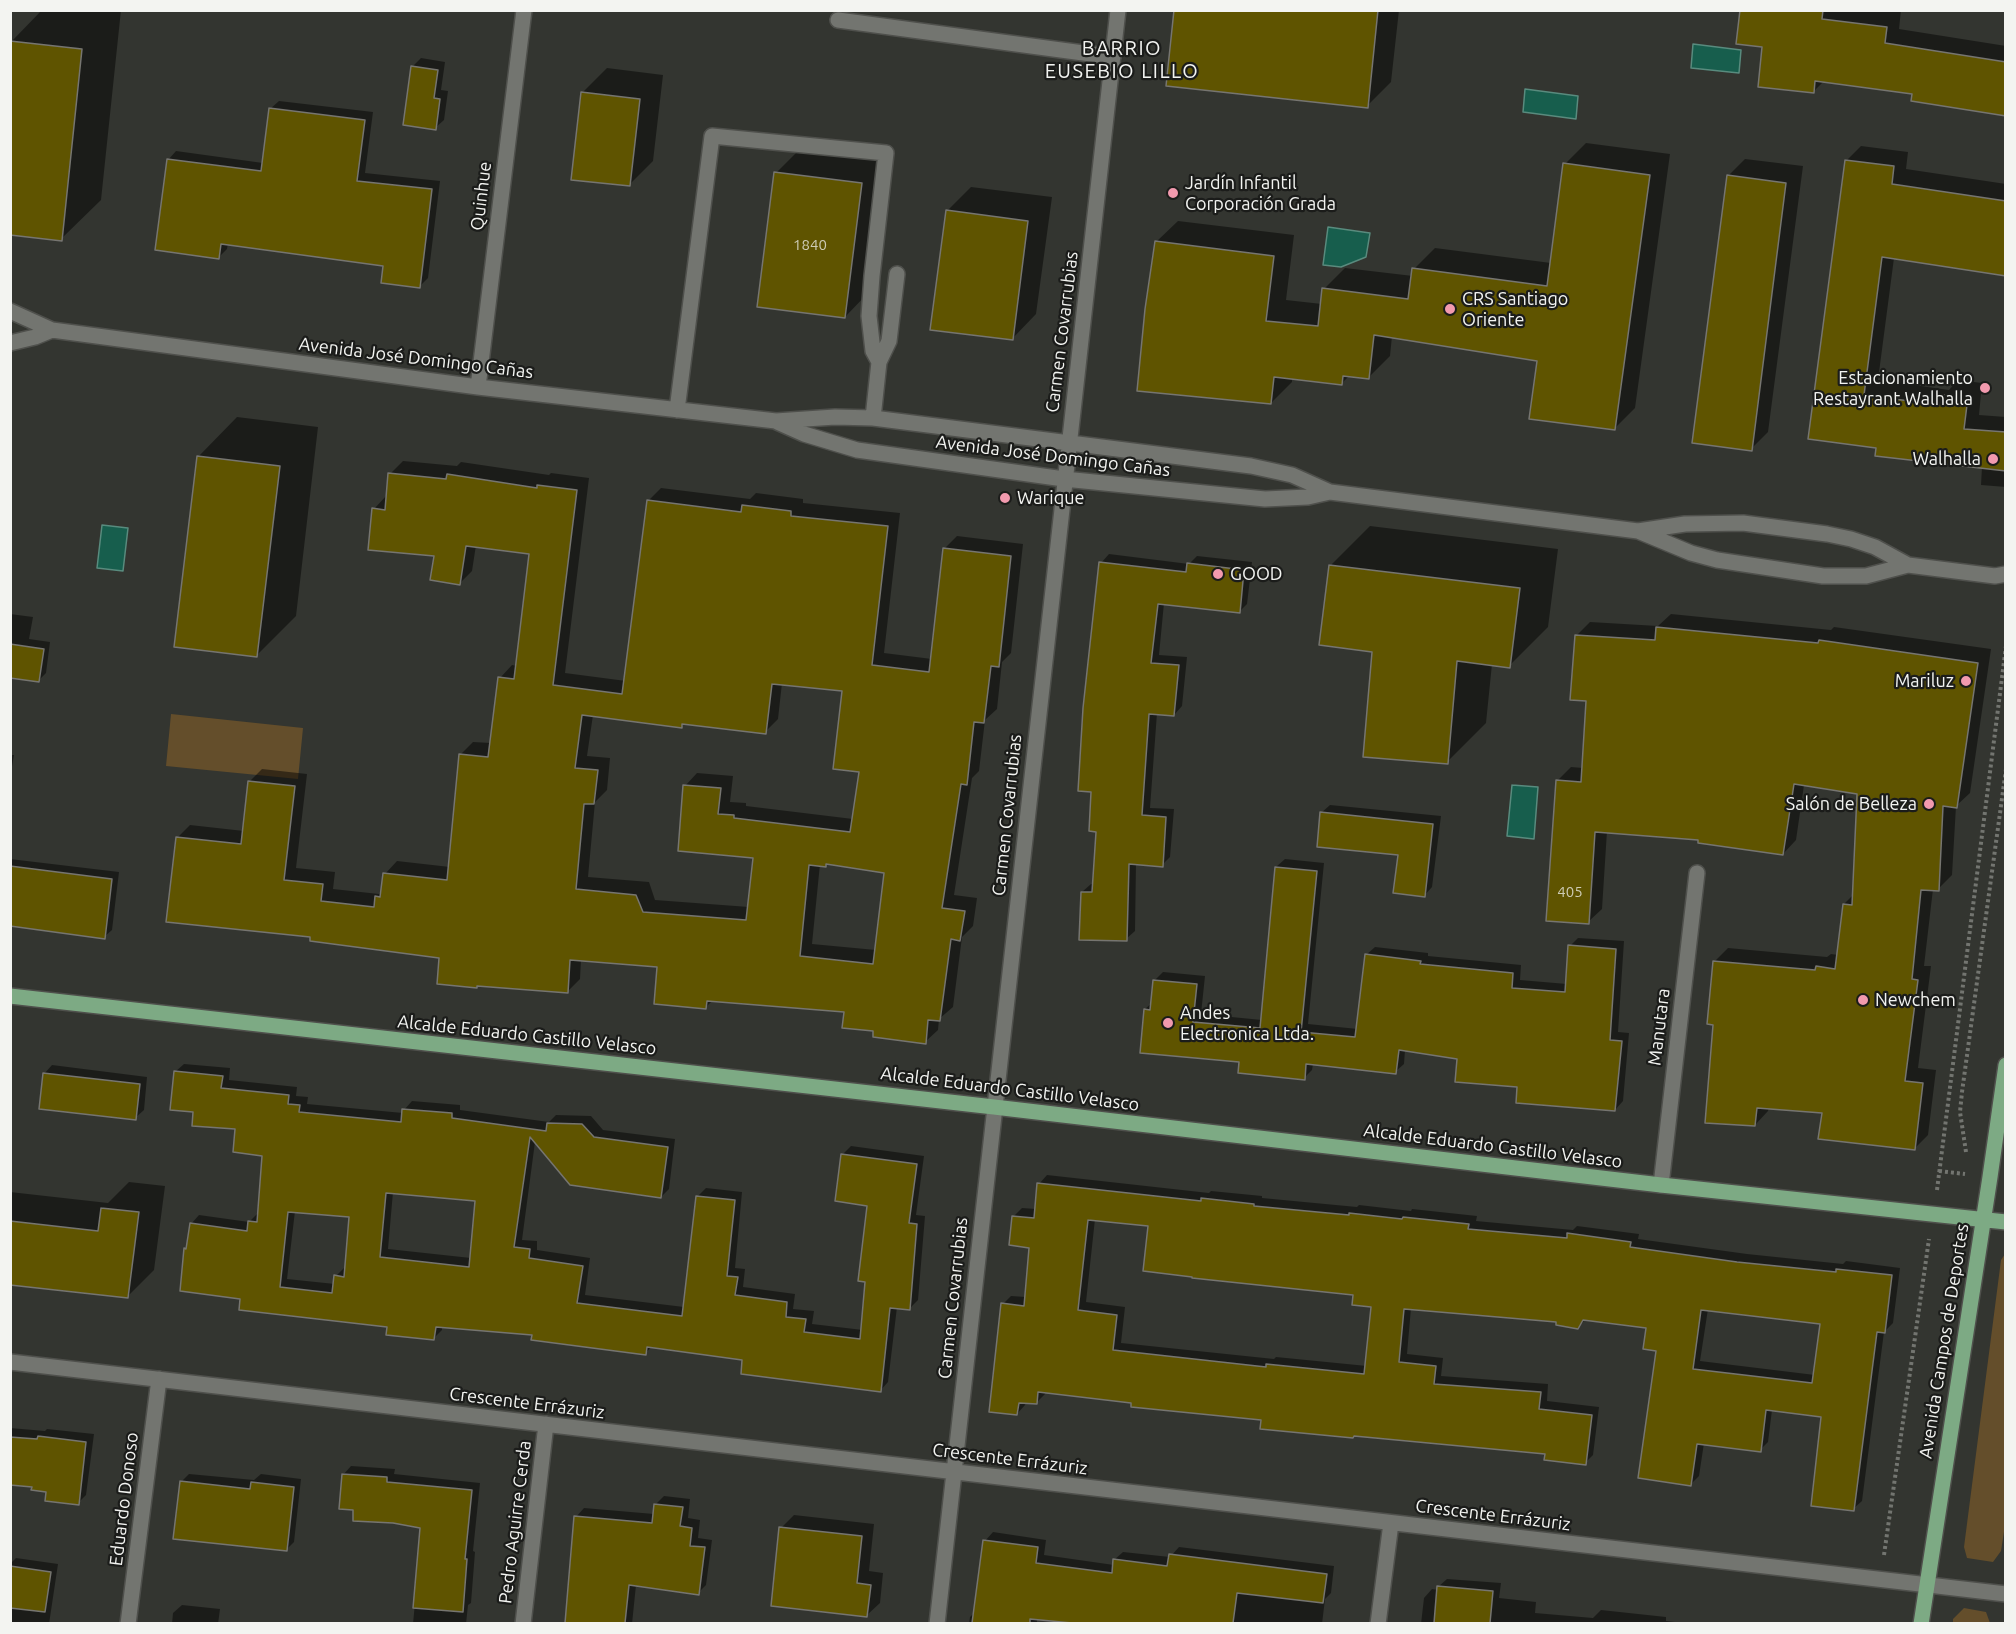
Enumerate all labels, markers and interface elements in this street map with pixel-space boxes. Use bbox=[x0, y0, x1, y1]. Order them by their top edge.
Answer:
district label: BARRIO EUSEBIO LILLO bbox=[1045, 36, 1199, 83]
street label: Quinhue bbox=[466, 160, 496, 232]
place label: Jardín Infantil Corporación Grada bbox=[1185, 172, 1336, 214]
marker: Jardín Infantil Corporación Grada bbox=[1166, 186, 1180, 200]
house number: 1840 bbox=[793, 236, 827, 254]
street label: Carmen Covarrubias bbox=[1041, 250, 1083, 414]
place label: CRS Santiago Oriente bbox=[1462, 288, 1568, 330]
marker: CRS Santiago Oriente bbox=[1443, 302, 1457, 316]
street label: Avenida José Domingo Cañas bbox=[298, 333, 534, 383]
place label: Estacionamiento Restayrant Walhalla bbox=[1813, 367, 1973, 410]
marker: Estacionamiento Restayrant Walhalla bbox=[1978, 381, 1992, 395]
street label: Avenida José Domingo Cañas bbox=[935, 431, 1171, 481]
place label: Walhalla bbox=[1912, 448, 1981, 470]
marker: Walhalla bbox=[1986, 452, 2000, 466]
place label: Warique bbox=[1017, 487, 1084, 509]
marker: Warique bbox=[998, 491, 1012, 505]
place label: GOOD bbox=[1230, 563, 1283, 585]
marker: GOOD bbox=[1211, 567, 1225, 581]
place label: Mariluz bbox=[1895, 670, 1954, 692]
marker: Mariluz bbox=[1959, 674, 1973, 688]
street label: Carmen Covarrubias bbox=[988, 733, 1026, 897]
place label: Salón de Belleza bbox=[1786, 793, 1917, 815]
marker: Salón de Belleza bbox=[1922, 797, 1936, 811]
house number: 405 bbox=[1557, 883, 1583, 901]
street label: Manutara bbox=[1644, 987, 1674, 1067]
place label: Newchem bbox=[1875, 989, 1956, 1011]
marker: Newchem bbox=[1856, 993, 1870, 1007]
place label: Andes Electronica Ltda. bbox=[1180, 1002, 1314, 1044]
street label: Alcalde Eduardo Castillo Velasco bbox=[396, 1011, 658, 1059]
marker: Andes Electronica Ltda. bbox=[1161, 1016, 1175, 1030]
street label: Alcalde Eduardo Castillo Velasco bbox=[880, 1062, 1140, 1116]
street label: Alcalde Eduardo Castillo Velasco bbox=[1363, 1119, 1623, 1173]
street label: Carmen Covarrubias bbox=[934, 1216, 972, 1380]
street label: Avenida Campos de Deportes bbox=[1915, 1222, 1973, 1460]
street label: Crescente Errázuriz bbox=[448, 1383, 606, 1423]
street label: Eduardo Donoso bbox=[105, 1431, 143, 1567]
street label: Pedro Aguirre Cerda bbox=[494, 1439, 536, 1605]
street label: Crescente Errázuriz bbox=[931, 1439, 1089, 1479]
street label: Crescente Errázuriz bbox=[1414, 1495, 1572, 1535]

